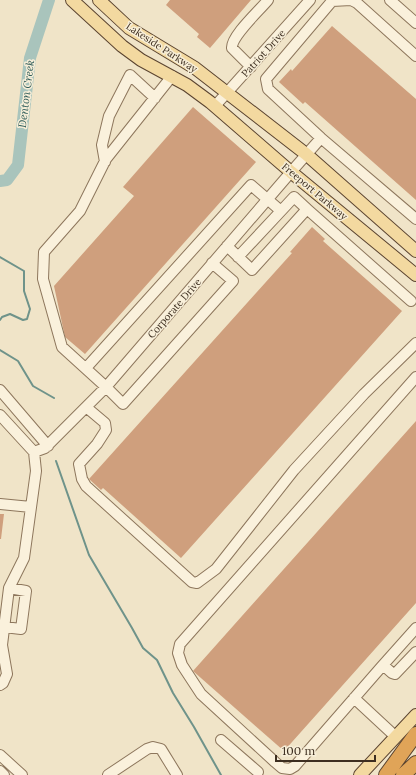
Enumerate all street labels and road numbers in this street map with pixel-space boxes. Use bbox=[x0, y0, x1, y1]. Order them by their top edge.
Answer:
street label: Lakeside Parkway bbox=[124, 20, 200, 76]
street label: Patriot Drive bbox=[239, 26, 288, 80]
street label: Freeport Parkway bbox=[279, 160, 351, 223]
street label: Corporate Drive bbox=[145, 275, 204, 341]

